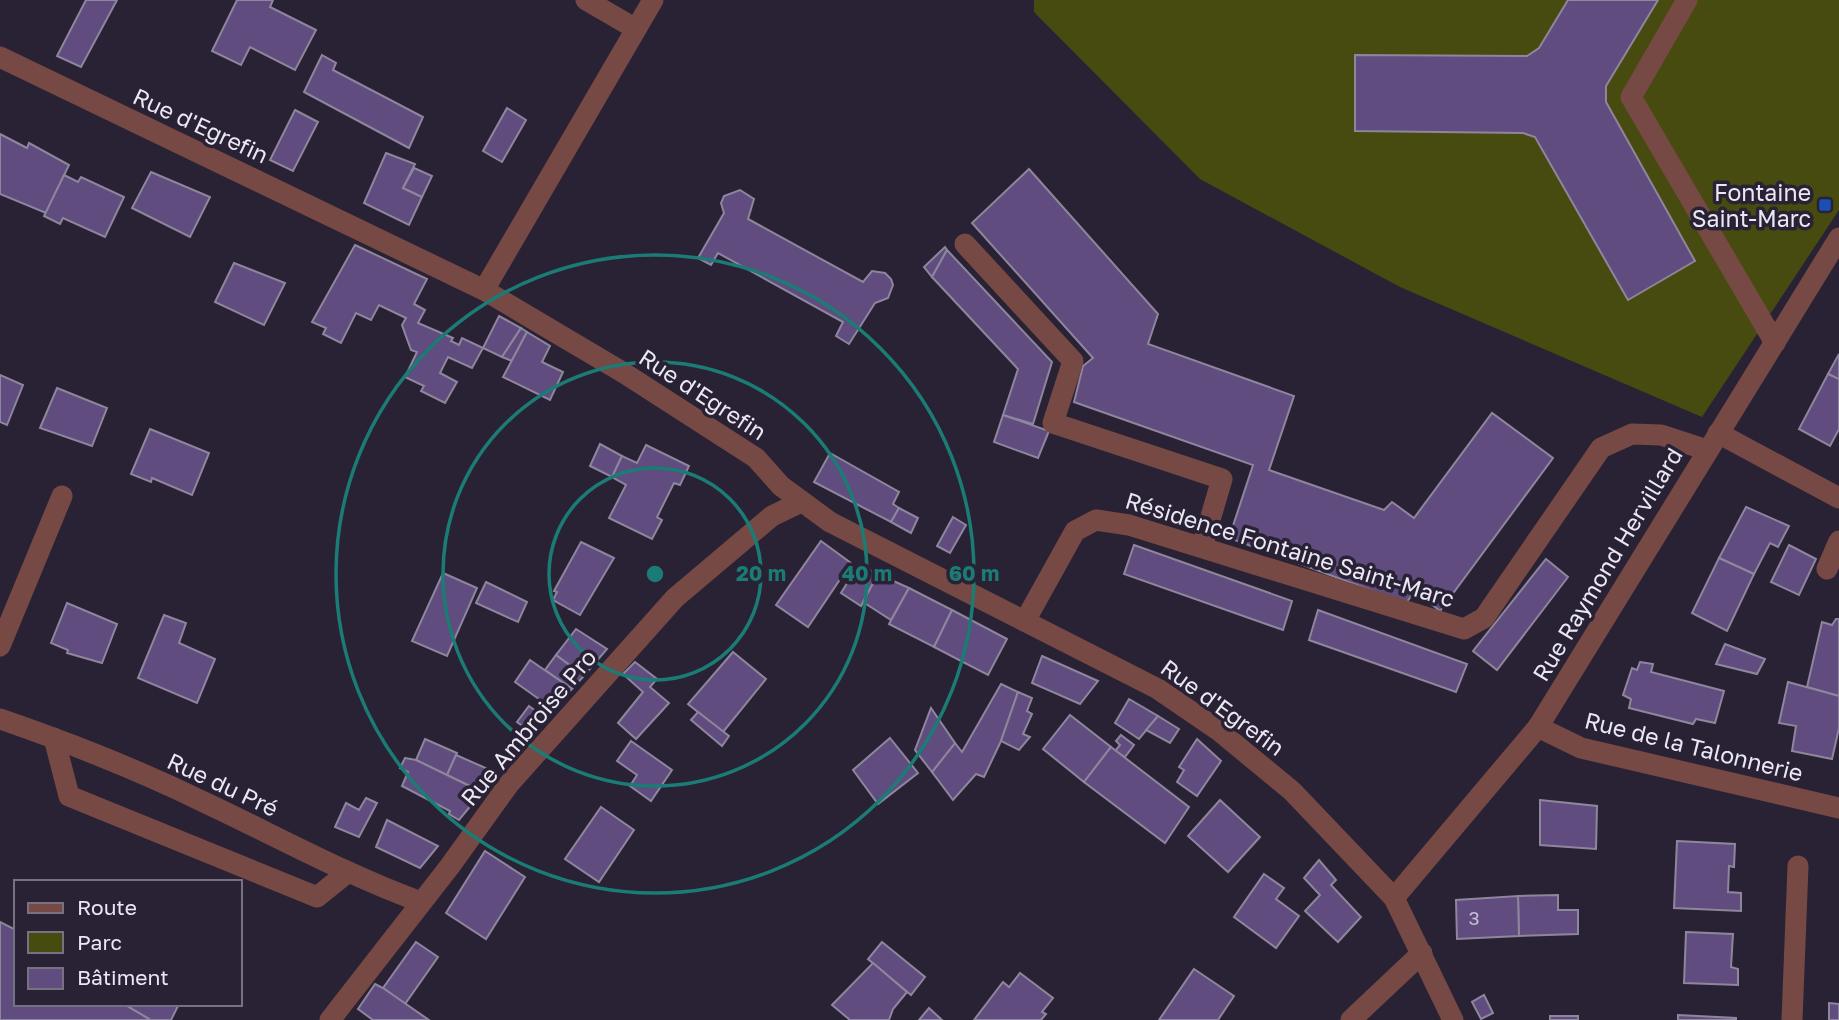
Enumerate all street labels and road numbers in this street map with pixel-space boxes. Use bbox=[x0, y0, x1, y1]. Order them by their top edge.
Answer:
street label: Rue d'Egrefin bbox=[129, 81, 273, 169]
street label: Rue d'Egrefin bbox=[634, 343, 772, 445]
street label: Rue Raymond Hervillard bbox=[1526, 442, 1688, 686]
street label: Résidence Fontaine Saint-Marc bbox=[1122, 486, 1458, 612]
street label: Rue Ambroise Pro bbox=[454, 643, 602, 811]
street label: Rue d'Egrefin bbox=[1156, 653, 1290, 761]
street label: Rue de la Talonnerie bbox=[1582, 705, 1806, 787]
street label: Rue du Pré bbox=[163, 746, 283, 822]

